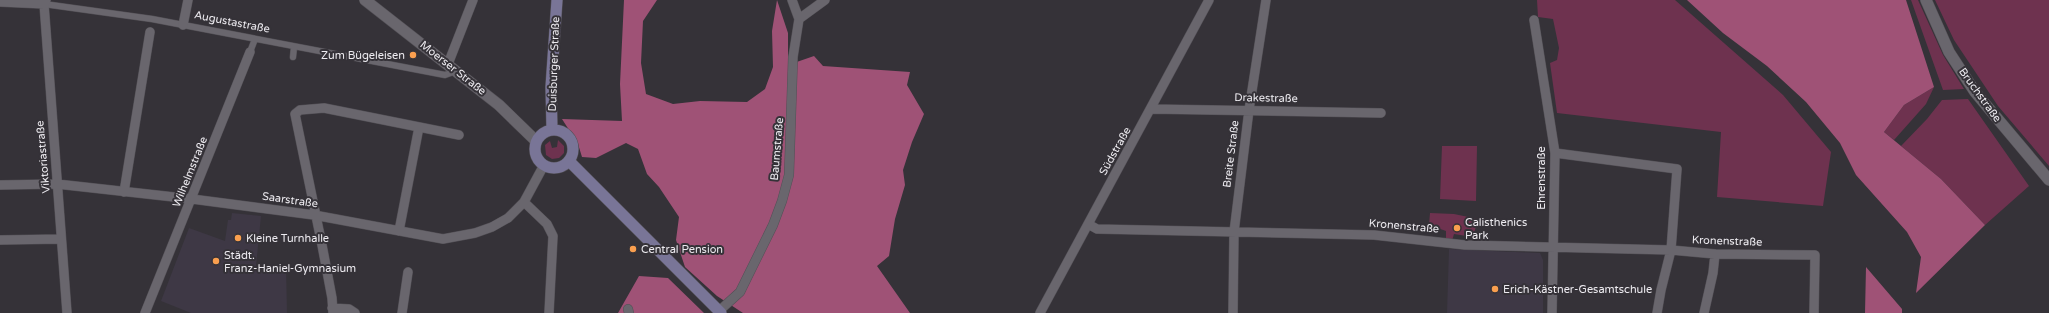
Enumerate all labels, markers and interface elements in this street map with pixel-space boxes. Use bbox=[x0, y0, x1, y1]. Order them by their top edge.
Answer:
street label: Augustastraße bbox=[193, 8, 271, 36]
street label: Duisburger Straße bbox=[546, 16, 562, 112]
street label: Moerser Straße bbox=[417, 38, 489, 98]
place label: Zum Bügeleisen bbox=[321, 49, 405, 62]
marker: Zum Bügeleisen bbox=[408, 50, 418, 60]
street label: Bruchstraße bbox=[1956, 65, 2004, 125]
street label: Drakestraße bbox=[1234, 91, 1298, 105]
street label: Baumstraße bbox=[768, 117, 786, 181]
street label: Viktoriastraße bbox=[33, 120, 53, 194]
street label: Breite Straße bbox=[1220, 120, 1242, 188]
street label: Südstraße bbox=[1096, 125, 1134, 177]
street label: Wilhelmstraße bbox=[170, 135, 210, 209]
street label: Ehrenstraße bbox=[1535, 146, 1548, 210]
street label: Saarstraße bbox=[261, 190, 319, 210]
street label: Kronenstraße bbox=[1368, 216, 1440, 236]
place label: Calisthenics Park bbox=[1465, 216, 1527, 242]
marker: Calisthenics Park bbox=[1452, 223, 1462, 233]
place label: Kleine Turnhalle bbox=[246, 232, 329, 245]
marker: Kleine Turnhalle bbox=[233, 233, 243, 243]
street label: Kronenstraße bbox=[1692, 233, 1762, 249]
place label: Central Pension bbox=[641, 243, 723, 256]
marker: Central Pension bbox=[628, 244, 638, 254]
place label: Städt. Franz-Haniel-Gymnasium bbox=[224, 249, 356, 275]
marker: Städt. Franz-Haniel-Gymnasium bbox=[211, 256, 221, 266]
place label: Erich-Kästner-Gesamtschule bbox=[1503, 283, 1652, 296]
marker: Erich-Kästner-Gesamtschule bbox=[1490, 284, 1500, 294]

